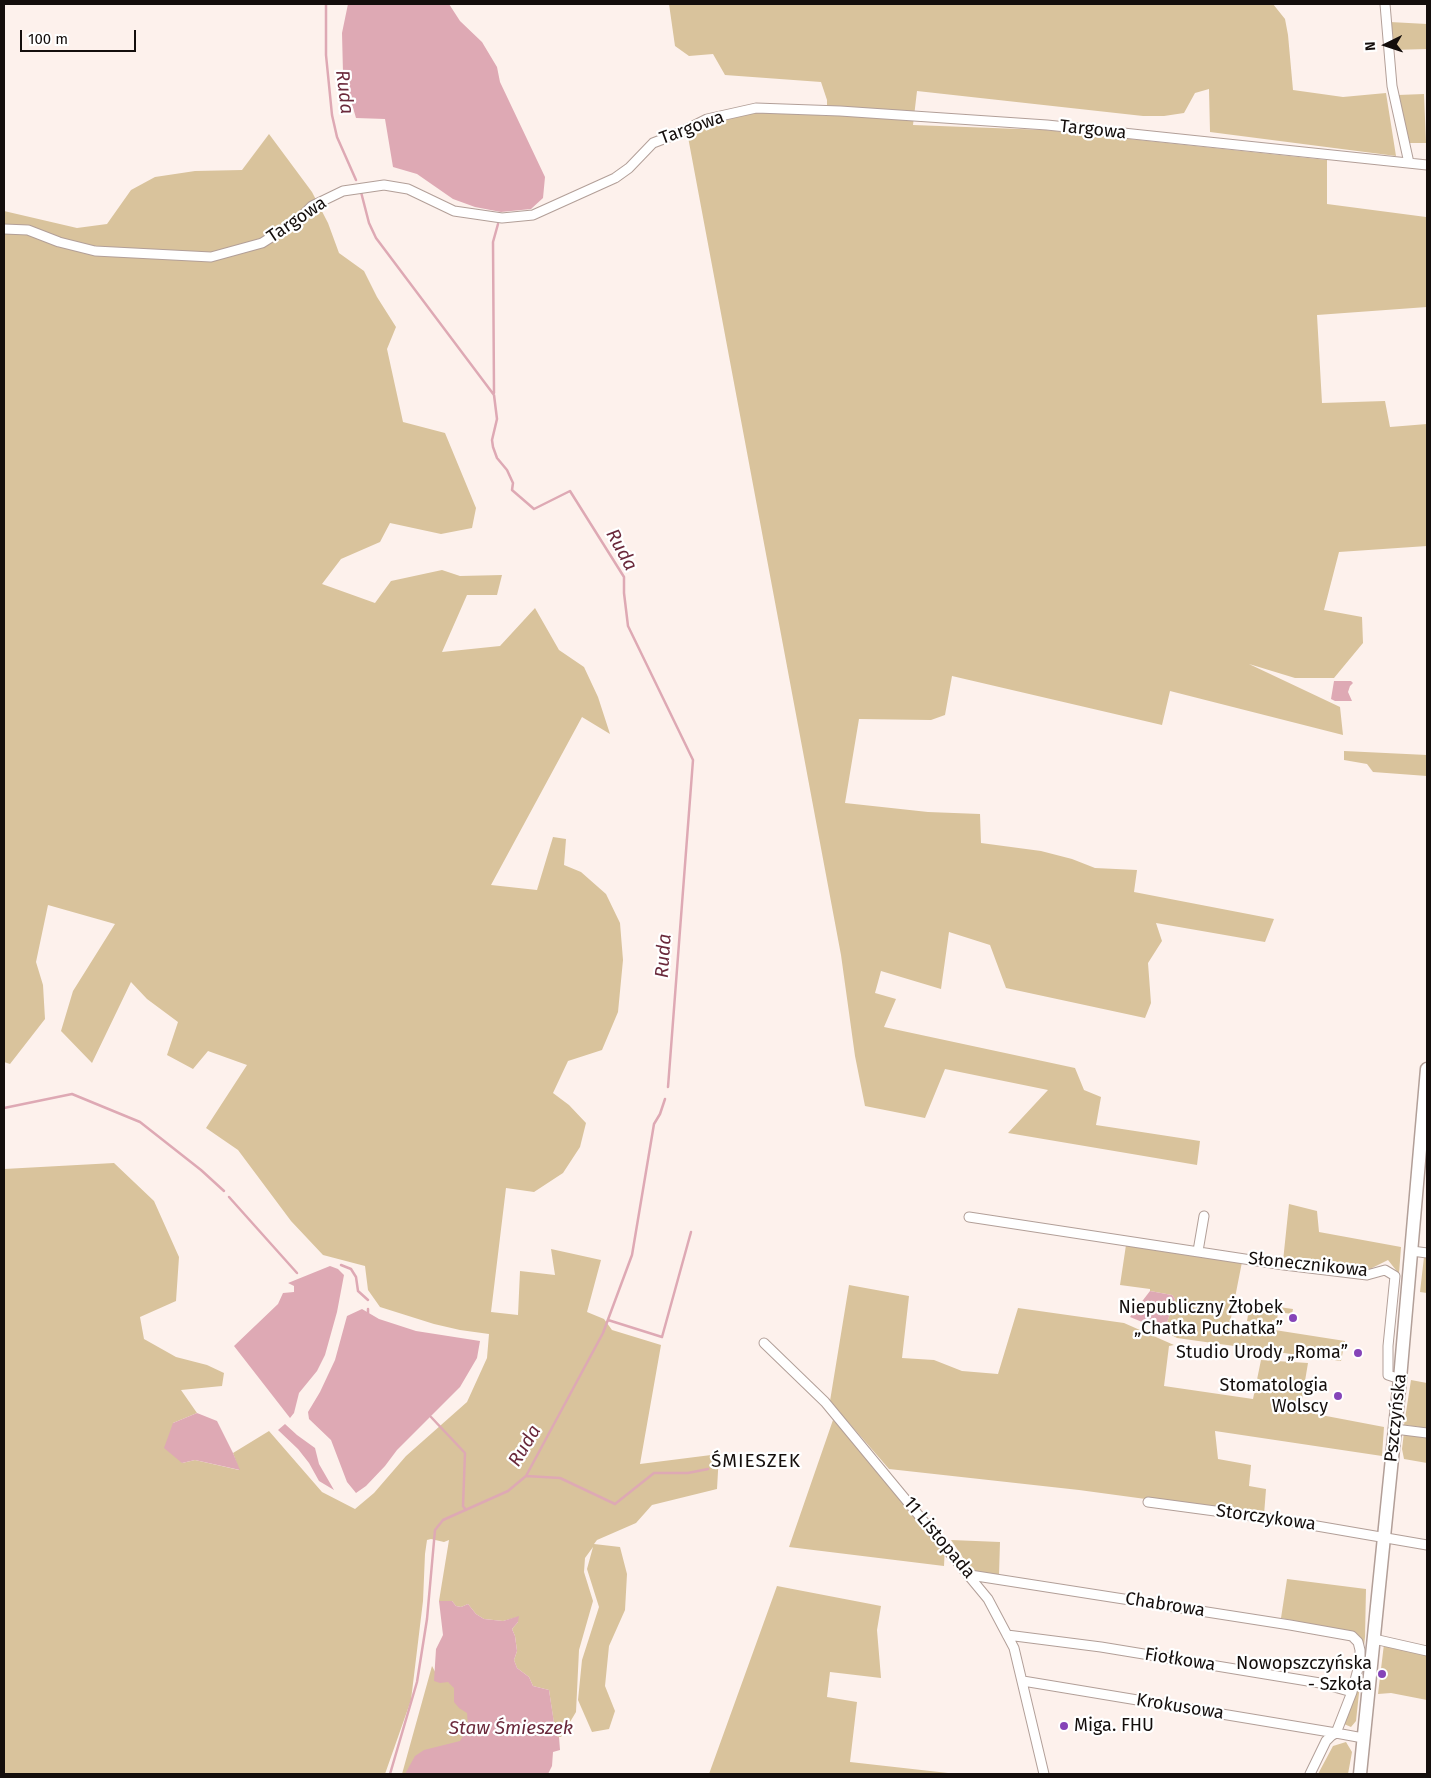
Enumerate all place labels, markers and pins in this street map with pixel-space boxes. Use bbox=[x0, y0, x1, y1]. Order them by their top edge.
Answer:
place label: Niepubliczny Żłobek „Chatka Puchatka” bbox=[1118, 1297, 1283, 1340]
marker: Niepubliczny Żłobek „Chatka Puchatka” bbox=[1287, 1312, 1299, 1324]
place label: Studio Urody „Roma” bbox=[1176, 1342, 1348, 1364]
marker: Studio Urody „Roma” bbox=[1352, 1347, 1364, 1359]
place label: Stomatologia Wolscy bbox=[1220, 1375, 1328, 1418]
marker: Stomatologia Wolscy bbox=[1332, 1390, 1344, 1402]
place label: Nowopszczyńska - Szkoła bbox=[1236, 1653, 1372, 1696]
marker: Nowopszczyńska - Szkoła bbox=[1376, 1668, 1388, 1680]
place label: Miga. FHU bbox=[1074, 1715, 1154, 1737]
marker: Miga. FHU bbox=[1058, 1720, 1070, 1732]

